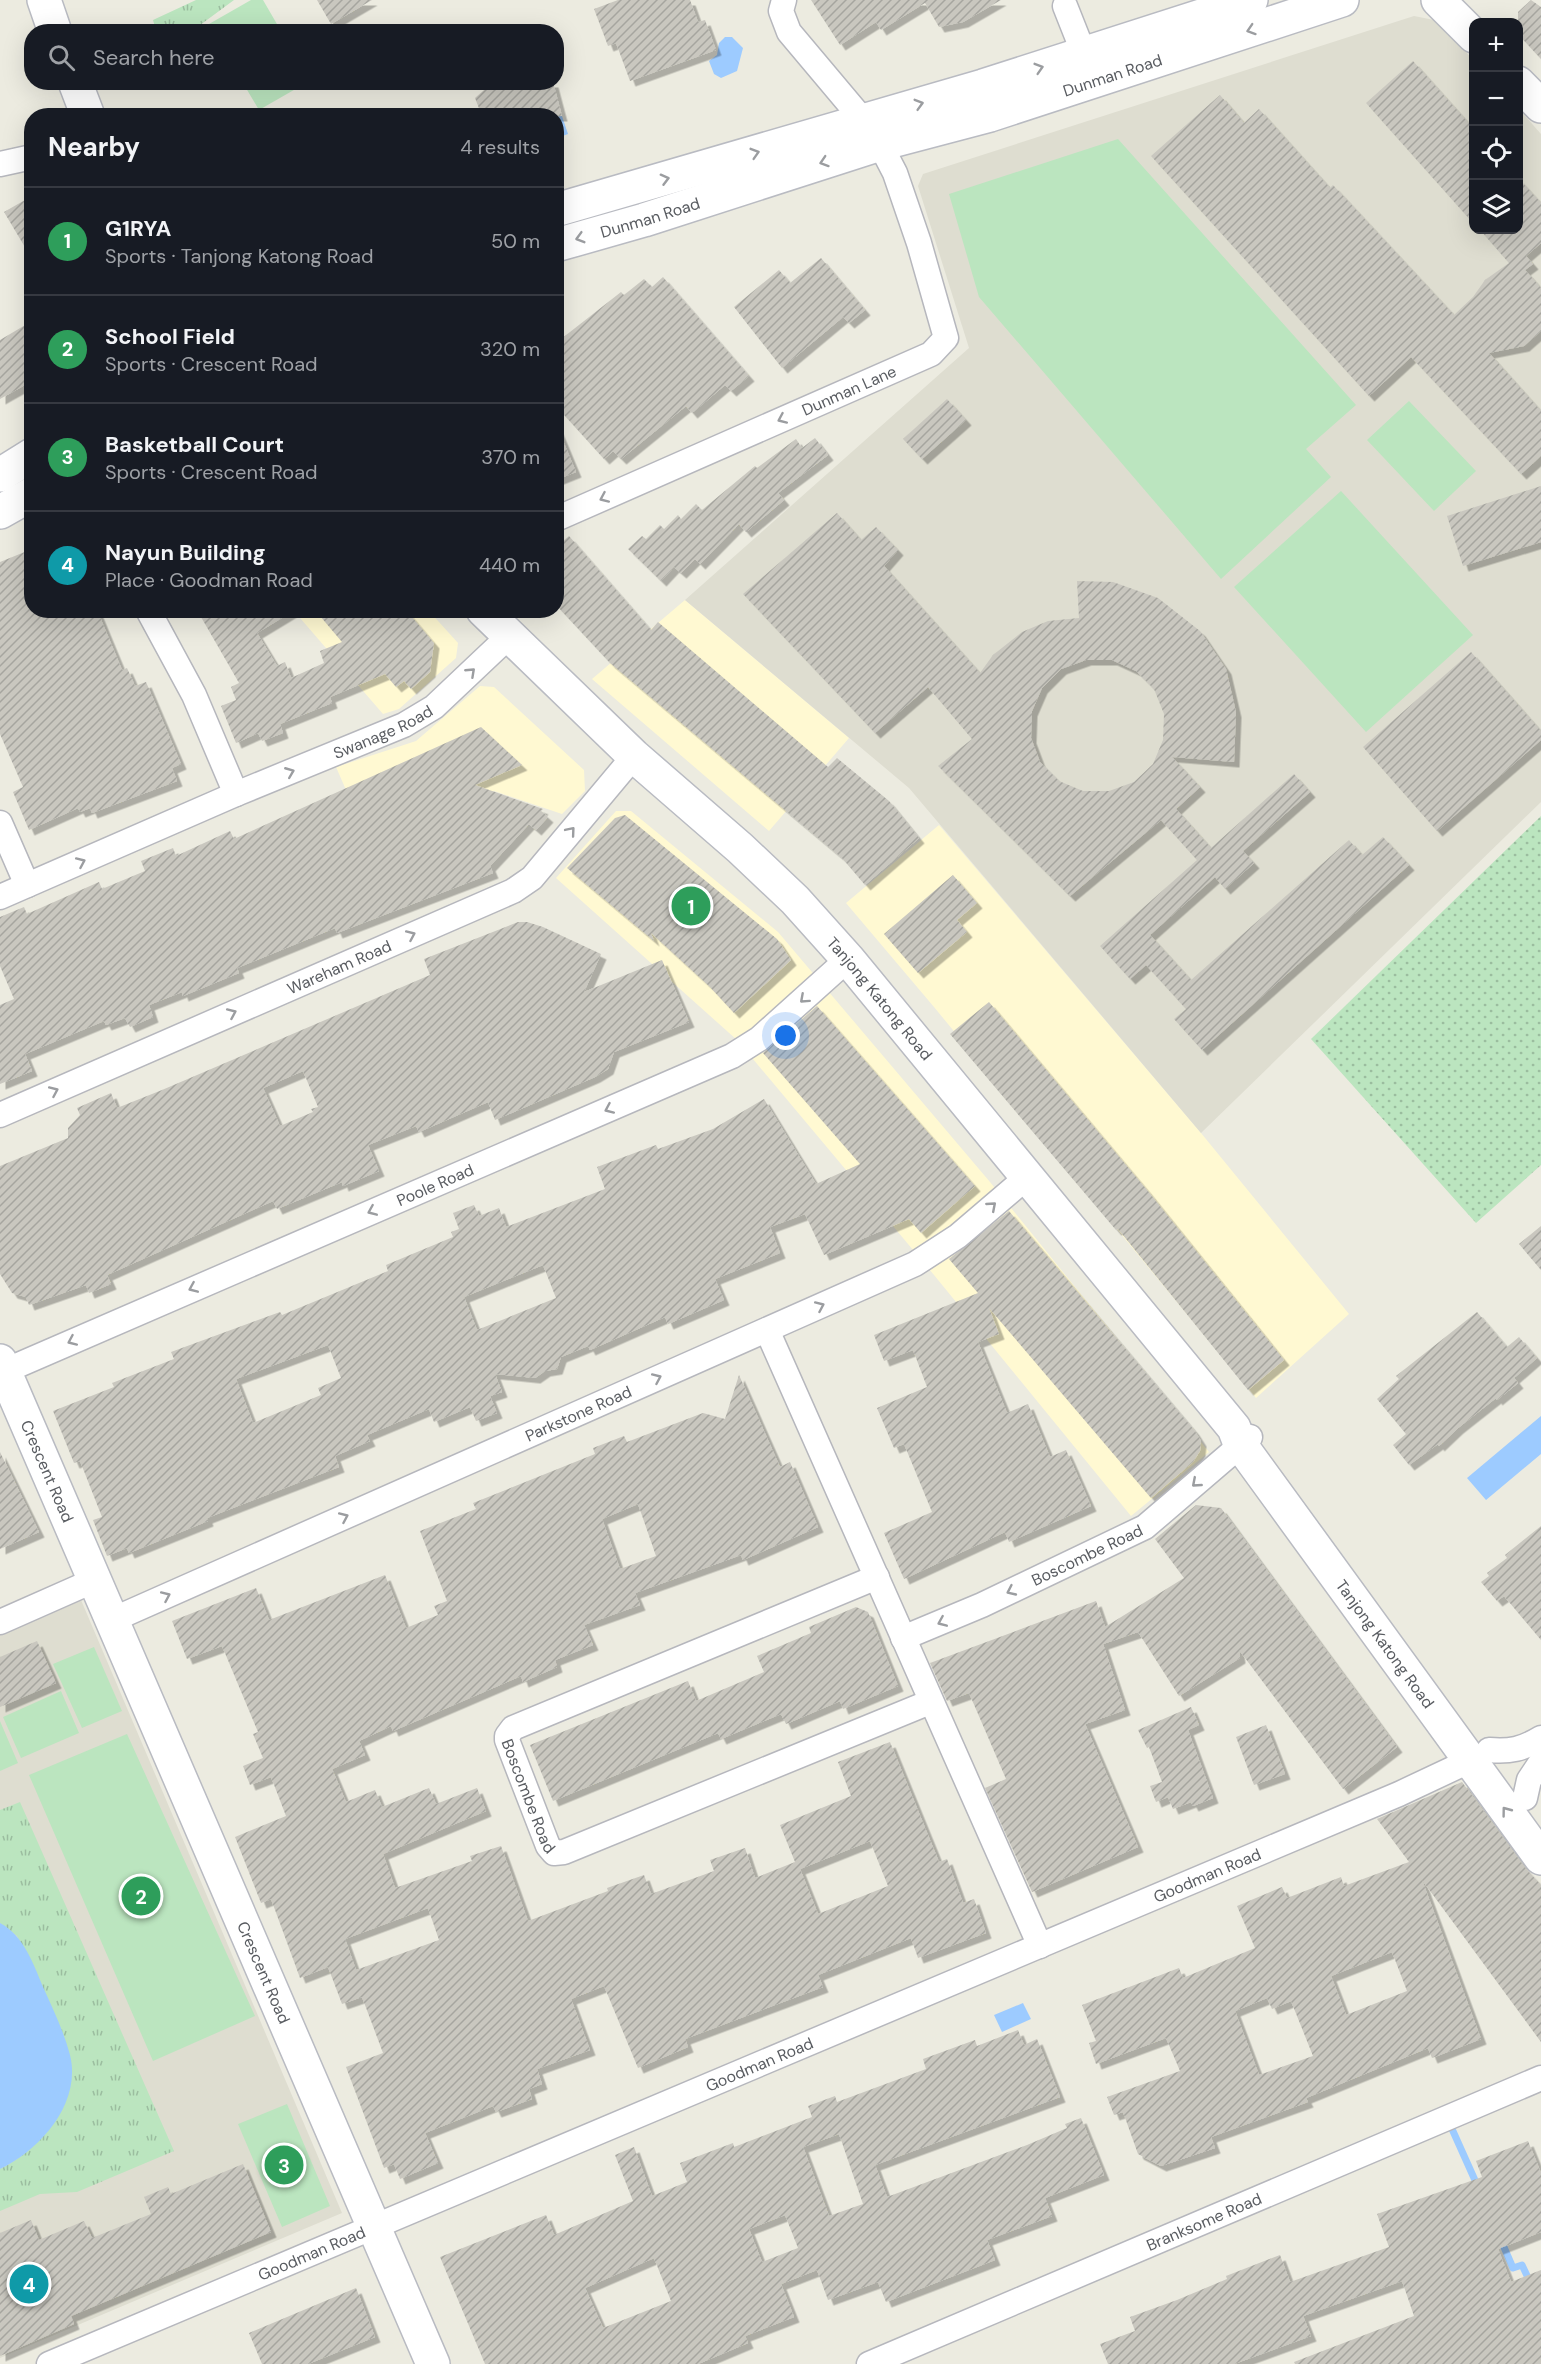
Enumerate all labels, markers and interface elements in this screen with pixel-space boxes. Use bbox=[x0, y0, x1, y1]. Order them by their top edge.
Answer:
map controls bbox=[1469, 18, 1523, 234]
button: + bbox=[1469, 18, 1523, 72]
one-way arrow bbox=[1246, 23, 1256, 35]
search box bbox=[24, 24, 564, 90]
icon: search bbox=[45, 41, 78, 74]
text: Search here bbox=[93, 43, 214, 72]
street label: Dunman Road bbox=[1060, 49, 1165, 101]
one-way arrow bbox=[1033, 63, 1044, 75]
button: − bbox=[1469, 72, 1523, 126]
one-way arrow bbox=[913, 99, 924, 111]
button: locate bbox=[1469, 126, 1523, 180]
text: Nearby bbox=[48, 130, 140, 164]
text: 4 results bbox=[460, 134, 540, 160]
one-way arrow bbox=[750, 148, 760, 160]
one-way arrow bbox=[819, 154, 830, 167]
one-way arrow bbox=[660, 173, 670, 186]
button: layers bbox=[1469, 180, 1523, 234]
street label: Dunman Road bbox=[598, 193, 703, 243]
text: G1RYA bbox=[105, 214, 171, 243]
text: 1 bbox=[64, 228, 71, 254]
text: 50 m bbox=[491, 228, 540, 254]
one-way arrow bbox=[575, 231, 585, 244]
text: Sports · Tanjong Katong Road bbox=[105, 243, 373, 269]
text: School Field bbox=[105, 322, 235, 351]
text: 2 bbox=[62, 336, 73, 362]
text: 320 m bbox=[480, 336, 540, 362]
text: Sports · Crescent Road bbox=[105, 351, 318, 377]
street label: Dunman Lane bbox=[799, 361, 900, 421]
one-way arrow bbox=[778, 412, 789, 424]
text: Basketball Court bbox=[105, 430, 284, 459]
text: 3 bbox=[61, 444, 74, 470]
text: 370 m bbox=[481, 444, 540, 470]
text: Sports · Crescent Road bbox=[105, 459, 318, 485]
one-way arrow bbox=[599, 491, 610, 503]
text: Nayun Building bbox=[105, 538, 266, 567]
text: 4 bbox=[61, 552, 74, 578]
text: 440 m bbox=[479, 552, 540, 578]
text: Place · Goodman Road bbox=[105, 567, 313, 593]
one-way arrow bbox=[464, 669, 475, 680]
street label: Swanage Road bbox=[330, 700, 437, 764]
one-way arrow bbox=[284, 767, 295, 779]
one-way arrow bbox=[564, 827, 575, 838]
one-way arrow bbox=[74, 857, 85, 869]
pin: 1 bbox=[672, 884, 710, 928]
one-way arrow bbox=[405, 931, 416, 943]
street label: Tanjong Katong Road bbox=[822, 933, 937, 1065]
street label: Wareham Road bbox=[284, 935, 395, 999]
one-way arrow bbox=[800, 992, 811, 1003]
one-way arrow bbox=[226, 1009, 237, 1021]
your location bbox=[771, 1021, 800, 1050]
one-way arrow bbox=[47, 1087, 58, 1099]
one-way arrow bbox=[605, 1102, 616, 1114]
street label: Poole Road bbox=[393, 1159, 477, 1211]
one-way arrow bbox=[986, 1202, 996, 1213]
one-way arrow bbox=[368, 1204, 379, 1216]
one-way arrow bbox=[188, 1281, 199, 1293]
one-way arrow bbox=[814, 1301, 825, 1313]
one-way arrow bbox=[68, 1333, 79, 1345]
one-way arrow bbox=[650, 1374, 661, 1386]
street label: Parkstone Road bbox=[522, 1381, 635, 1447]
street label: Crescent Road bbox=[16, 1417, 78, 1526]
one-way arrow bbox=[1193, 1476, 1203, 1487]
one-way arrow bbox=[337, 1512, 348, 1524]
street label: Boscombe Road bbox=[1028, 1520, 1146, 1591]
street label: Tanjong Katong Road bbox=[1331, 1576, 1439, 1713]
one-way arrow bbox=[1007, 1583, 1018, 1595]
one-way arrow bbox=[159, 1591, 170, 1603]
one-way arrow bbox=[938, 1614, 949, 1626]
street label: Boscombe Road bbox=[497, 1736, 560, 1858]
one-way arrow bbox=[1502, 1806, 1513, 1817]
street label: Goodman Road bbox=[1150, 1843, 1264, 1908]
pin: 2 bbox=[122, 1874, 160, 1918]
street label: Crescent Road bbox=[232, 1918, 295, 2027]
street label: Goodman Road bbox=[702, 2033, 816, 2097]
pin: 3 bbox=[264, 2142, 304, 2188]
street label: Branksome Road bbox=[1143, 2188, 1265, 2256]
street label: Goodman Road bbox=[255, 2222, 369, 2286]
pin: 4 bbox=[9, 2262, 48, 2306]

